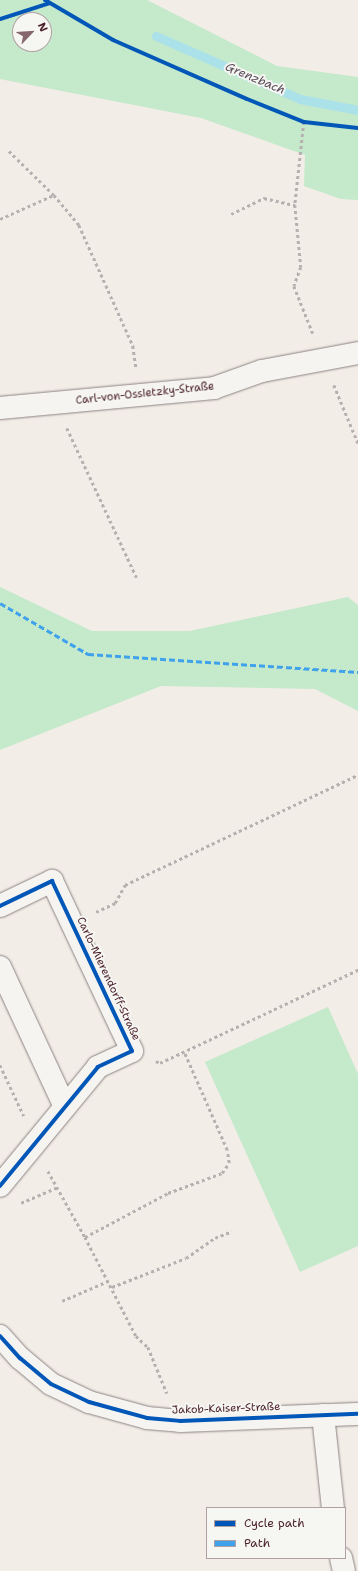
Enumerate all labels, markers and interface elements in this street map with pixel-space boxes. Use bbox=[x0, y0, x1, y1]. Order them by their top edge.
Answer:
north arrow bbox=[12, 12, 52, 52]
text: N bbox=[34, 20, 51, 34]
water label: Grenzbach bbox=[223, 60, 287, 98]
street label: Carl-von-Ossietzky-Straße bbox=[75, 380, 215, 408]
street label: Carlo-Mierendorff-Straße bbox=[74, 915, 142, 1043]
street label: Jakob-Kaiser-Straße bbox=[171, 1401, 281, 1417]
legend bbox=[206, 1507, 346, 1559]
text: Cycle path bbox=[244, 1515, 305, 1531]
text: Path bbox=[244, 1535, 270, 1551]

